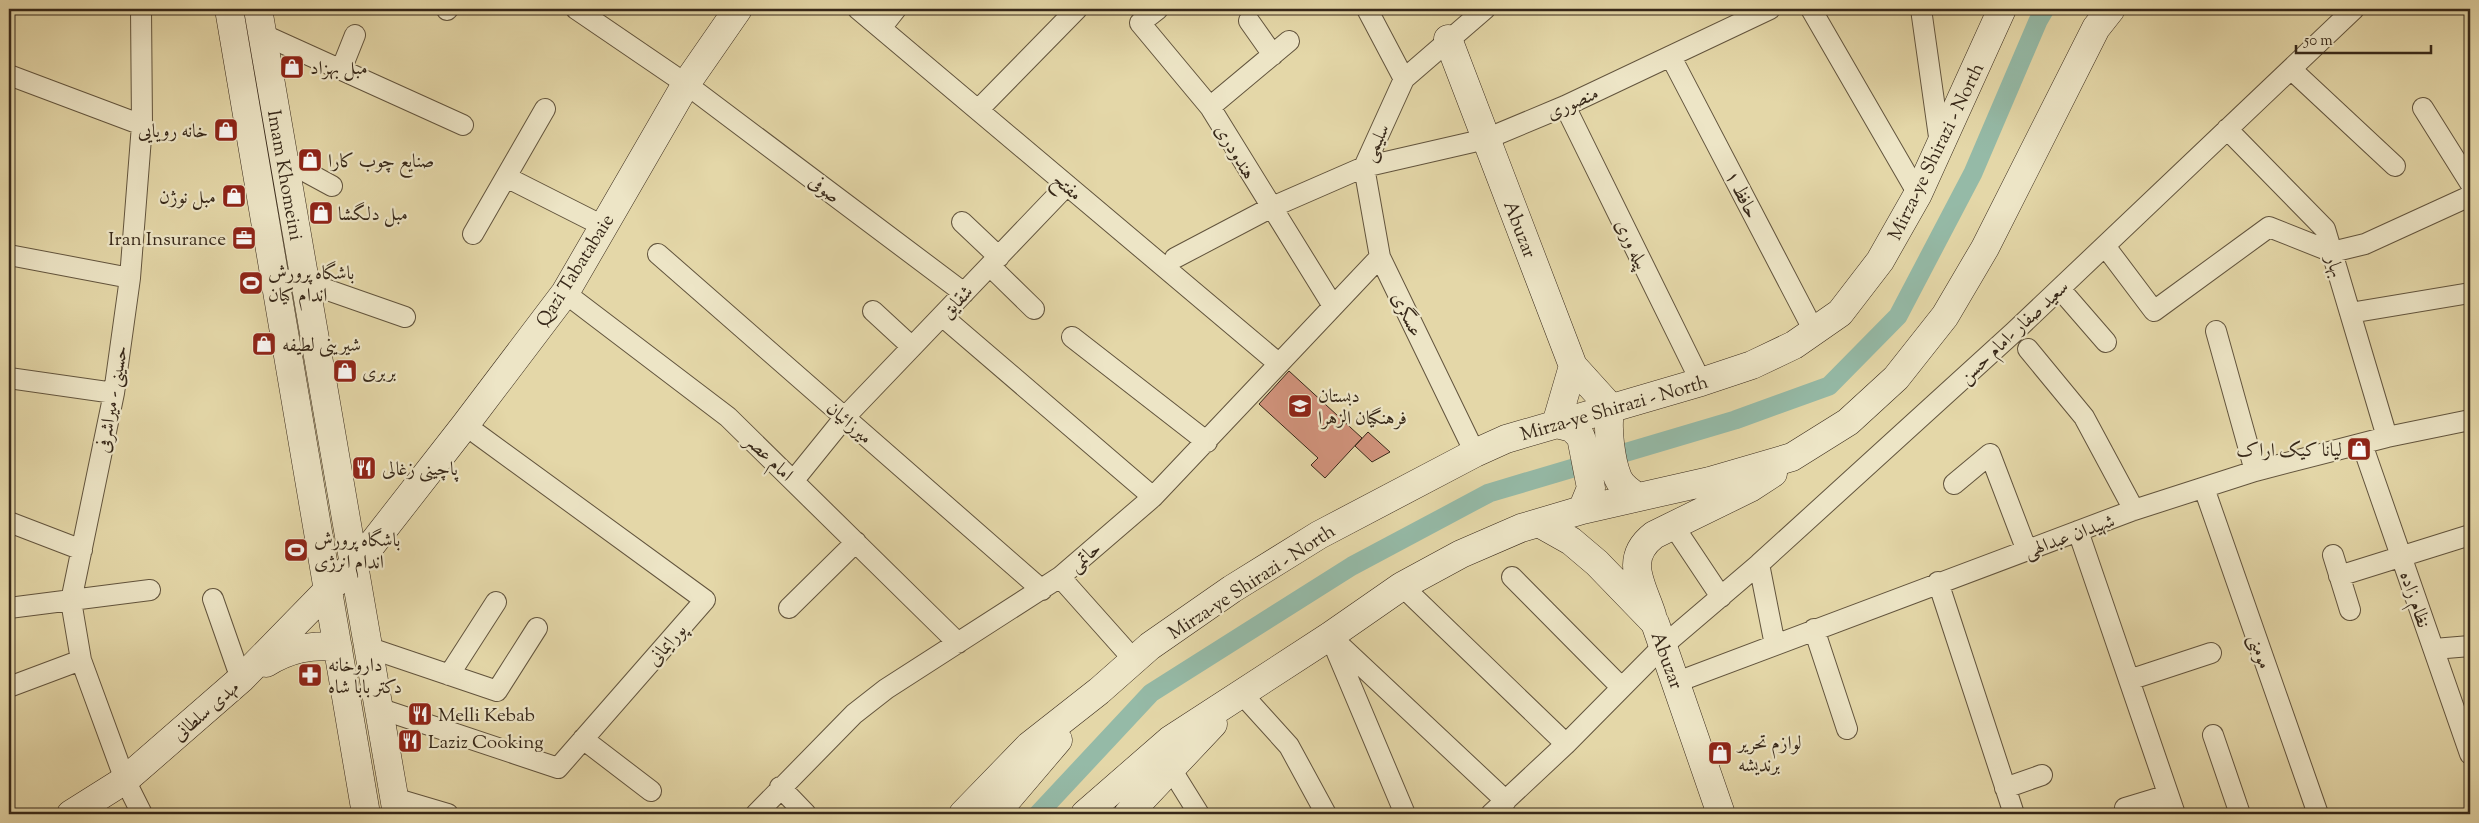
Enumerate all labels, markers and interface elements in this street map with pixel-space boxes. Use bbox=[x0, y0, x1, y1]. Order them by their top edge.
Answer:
scale bar bbox=[2296, 22, 2432, 54]
text: 50 m bbox=[2303, 31, 2333, 52]
shop icon: مبل بهزاد bbox=[279, 54, 305, 80]
place label: مبل بهزاد bbox=[310, 56, 368, 83]
street label: Mirza-ye Shirazi - North bbox=[1883, 59, 1992, 245]
street label: منصوری bbox=[1543, 81, 1603, 128]
street label: Imam Khomeini bbox=[259, 108, 308, 243]
shop icon: خانه رویایی bbox=[213, 117, 239, 143]
place label: خانه رویایی bbox=[138, 119, 208, 146]
street label: هندودری bbox=[1207, 119, 1261, 185]
street label: سلیمی bbox=[1357, 120, 1398, 167]
shop icon: صنایع چوب کارا bbox=[297, 147, 323, 173]
place label: صنایع چوب کارا bbox=[328, 149, 434, 178]
street label: حافظ ۱ bbox=[1717, 166, 1764, 224]
street label: مفتح bbox=[1044, 167, 1087, 210]
street label: صوفی bbox=[802, 169, 845, 211]
shop icon: مبل نوژن bbox=[221, 183, 247, 209]
place label: مبل نوژن bbox=[159, 185, 216, 212]
street label: Abuzar bbox=[1495, 197, 1542, 262]
shop icon: مبل دلگشا bbox=[308, 200, 334, 226]
place label: مبل دلگشا bbox=[338, 201, 408, 229]
street label: Qazi Tabatabaie bbox=[531, 209, 622, 333]
street label: پیله وری bbox=[1607, 215, 1655, 275]
office icon: Iran Insurance bbox=[231, 225, 257, 251]
place label: Iran Insurance bbox=[108, 227, 226, 254]
street label: بهار bbox=[2317, 250, 2350, 281]
place label: باشگاه پرورش اندام کیان bbox=[268, 260, 354, 311]
sports icon: باشگاه پرورش اندام کیان bbox=[238, 270, 264, 296]
street label: سعید صفار -امام حسن bbox=[1954, 275, 2076, 392]
street label: شقایق bbox=[935, 280, 981, 326]
street label: عسگری bbox=[1383, 288, 1428, 342]
shop icon: شیرینی لطیفه bbox=[251, 331, 277, 357]
place label: شیرینی لطیفه bbox=[282, 333, 361, 360]
street label: حسینی - میراشرفی bbox=[91, 344, 136, 455]
shop icon: بربری bbox=[332, 358, 358, 384]
place label: بربری bbox=[362, 360, 397, 387]
street label: Mirza-ye Shirazi - North bbox=[1518, 370, 1712, 449]
place label: دبستان فرهنگیان الزهرا bbox=[1318, 384, 1407, 433]
school or university icon: دبستان فرهنگیان الزهرا bbox=[1287, 393, 1313, 419]
street label: میرزائیان bbox=[819, 396, 877, 452]
street label: امام عصر bbox=[736, 428, 798, 489]
shop icon: لیانا کیک اراک bbox=[2346, 436, 2372, 462]
place label: لیانا کیک اراک bbox=[2236, 438, 2342, 465]
restaurant icon: پاچینی زغالی bbox=[351, 455, 377, 481]
place label: پاچینی زغالی bbox=[382, 457, 459, 484]
street label: شهیدان عبدالهی bbox=[2021, 508, 2119, 566]
street label: Mirza-ye Shirazi - North bbox=[1164, 519, 1341, 647]
place label: باشگاه پرورش اندام انرژی bbox=[314, 527, 400, 578]
street label: حاتمی bbox=[1063, 536, 1108, 580]
sports icon: باشگاه پرورش اندام انرژی bbox=[283, 537, 309, 563]
street label: نظام زاده bbox=[2390, 568, 2436, 632]
street label: پورایمانی bbox=[642, 617, 695, 673]
street label: Abuzar bbox=[1643, 628, 1688, 693]
street label: مومنی bbox=[2240, 631, 2277, 673]
place label: داروخانه دکتر بابا شاه bbox=[328, 653, 402, 702]
pharmacy icon: داروخانه دکتر بابا شاه bbox=[297, 662, 323, 688]
street label: مهدی سلطانی bbox=[167, 675, 246, 749]
restaurant icon: Melli Kebab bbox=[407, 701, 433, 727]
place label: Melli Kebab bbox=[438, 703, 535, 730]
restaurant icon: Laziz Cooking bbox=[397, 728, 423, 754]
place label: Laziz Cooking bbox=[428, 730, 544, 757]
place label: لوازم تحریر برندیشه bbox=[1736, 731, 1802, 780]
shop icon: لوازم تحریر برندیشه bbox=[1707, 740, 1733, 766]

